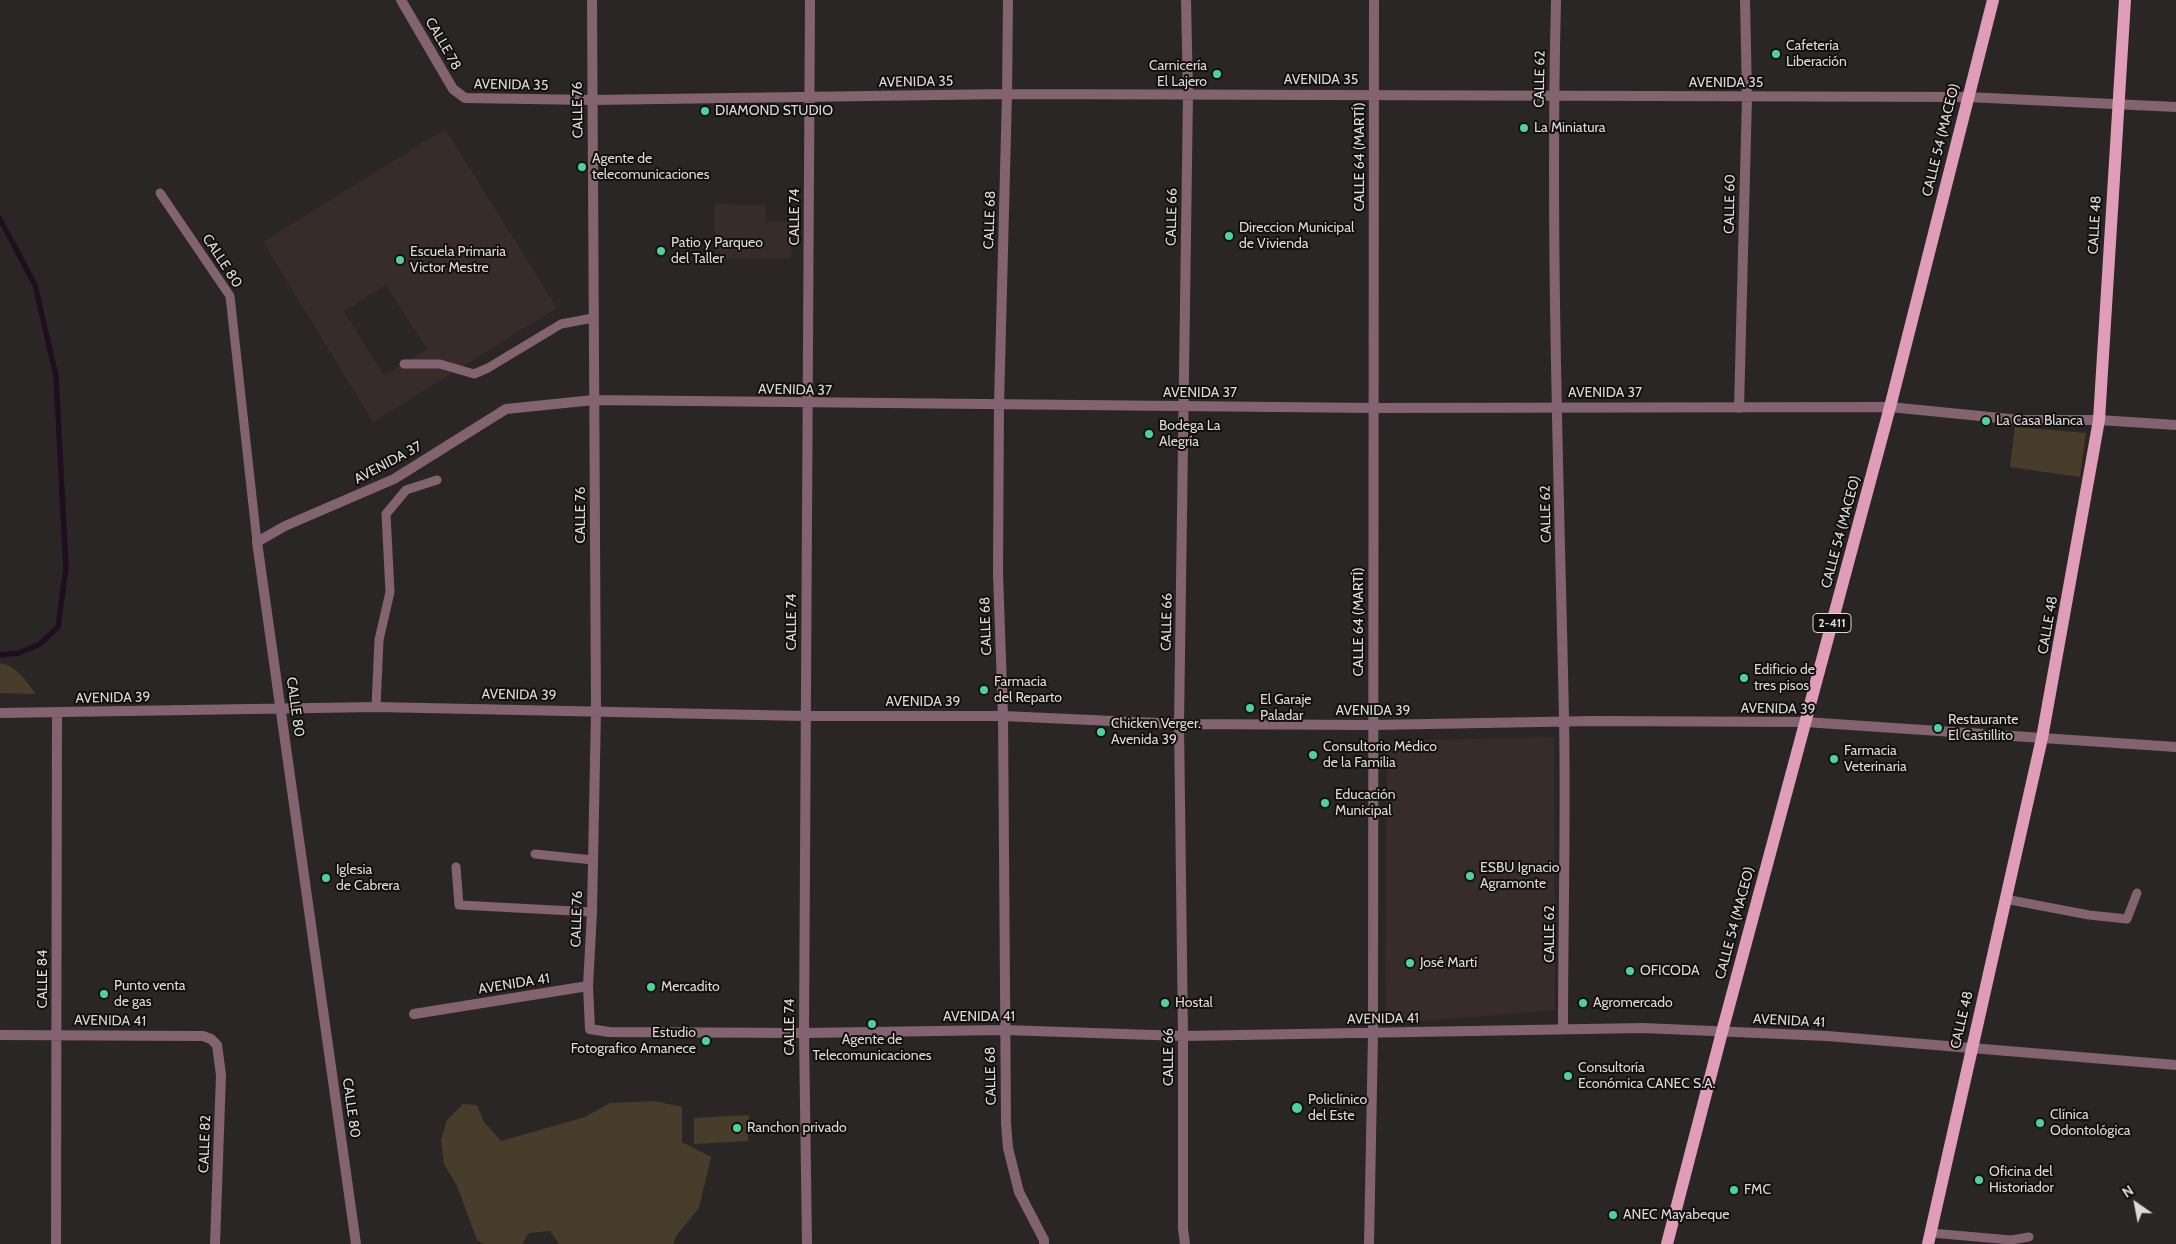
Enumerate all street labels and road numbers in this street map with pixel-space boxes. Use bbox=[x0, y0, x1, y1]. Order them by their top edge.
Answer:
street label: CALLE 78 bbox=[421, 15, 465, 73]
street label: CALLE 62 bbox=[1531, 50, 1549, 108]
street label: AVENIDA 35 bbox=[1284, 72, 1358, 88]
street label: AVENIDA 35 bbox=[879, 73, 953, 91]
street label: AVENIDA 35 bbox=[1689, 75, 1763, 91]
street label: AVENIDA 35 bbox=[474, 76, 548, 94]
street label: CALLE 76 bbox=[569, 81, 587, 139]
street label: CALLE 54 (MACEO) bbox=[1919, 82, 1963, 198]
street label: CALLE 64 (MARTÍ) bbox=[1352, 102, 1368, 212]
street label: CALLE 60 bbox=[1721, 174, 1739, 234]
street label: CALLE 66 bbox=[1163, 188, 1181, 246]
street label: CALLE 74 bbox=[787, 189, 803, 245]
street label: CALLE 68 bbox=[981, 190, 999, 250]
street label: CALLE 48 bbox=[2085, 195, 2105, 255]
street label: CALLE 80 bbox=[198, 231, 246, 291]
street label: AVENIDA 37 bbox=[758, 381, 832, 399]
street label: AVENIDA 37 bbox=[1163, 385, 1237, 401]
street label: AVENIDA 37 bbox=[1568, 385, 1642, 401]
street label: AVENIDA 37 bbox=[351, 438, 425, 488]
street label: CALLE 54 (MACEO) bbox=[1818, 474, 1864, 590]
street label: CALLE 62 bbox=[1537, 485, 1555, 543]
street label: CALLE 76 bbox=[573, 487, 589, 543]
street label: CALLE 64 (MARTÍ) bbox=[1351, 567, 1367, 677]
street label: CALLE 66 bbox=[1158, 593, 1176, 651]
street label: CALLE 74 bbox=[784, 594, 800, 650]
street label: CALLE 48 bbox=[2035, 595, 2061, 655]
street label: CALLE 68 bbox=[977, 596, 995, 656]
road number: 2-411 bbox=[1813, 614, 1851, 632]
street label: CALLE 80 bbox=[282, 676, 308, 738]
street label: AVENIDA 39 bbox=[481, 686, 557, 704]
street label: AVENIDA 39 bbox=[75, 689, 151, 707]
street label: AVENIDA 39 bbox=[886, 694, 960, 710]
street label: AVENIDA 39 bbox=[1740, 700, 1816, 718]
street label: AVENIDA 39 bbox=[1336, 703, 1410, 719]
street label: CALLE 54 (MACEO) bbox=[1712, 865, 1758, 981]
street label: CALLE 76 bbox=[568, 890, 586, 948]
street label: CALLE 62 bbox=[1542, 905, 1558, 963]
street label: CALLE 84 bbox=[35, 950, 51, 1008]
street label: AVENIDA 41 bbox=[477, 970, 551, 998]
street label: CALLE 48 bbox=[1947, 989, 1977, 1051]
street label: CALLE 74 bbox=[782, 999, 798, 1055]
street label: AVENIDA 41 bbox=[943, 1009, 1015, 1025]
street label: AVENIDA 41 bbox=[1347, 1010, 1419, 1028]
street label: AVENIDA 41 bbox=[1753, 1011, 1825, 1031]
street label: AVENIDA 41 bbox=[74, 1012, 146, 1030]
street label: CALLE 66 bbox=[1161, 1028, 1177, 1086]
street label: CALLE 68 bbox=[982, 1047, 1000, 1105]
street label: CALLE 80 bbox=[338, 1077, 364, 1139]
street label: CALLE 82 bbox=[196, 1115, 214, 1173]

